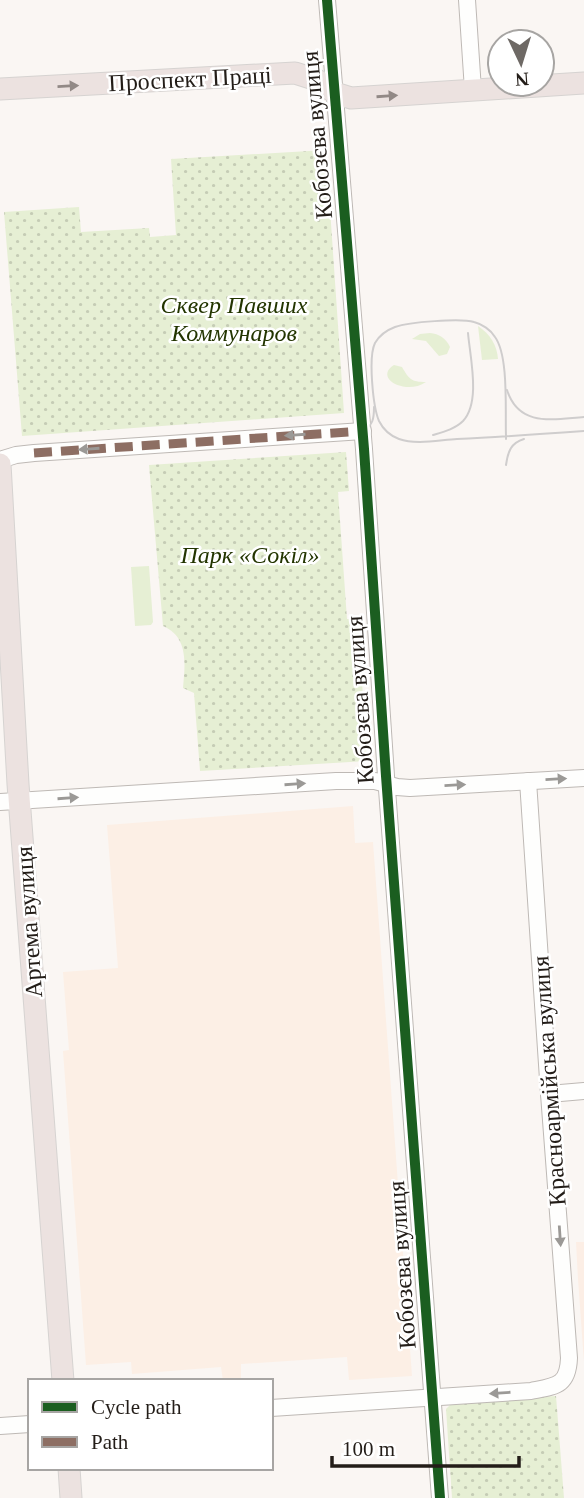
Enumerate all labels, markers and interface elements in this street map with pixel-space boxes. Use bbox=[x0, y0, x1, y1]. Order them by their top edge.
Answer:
north arrow bbox=[486, 28, 556, 98]
street label: Кобозєва вулиця bbox=[297, 50, 337, 220]
street label: Проспект Праці bbox=[108, 62, 273, 96]
text: N bbox=[514, 69, 530, 90]
one-way arrow bbox=[57, 80, 79, 91]
one-way arrow bbox=[376, 90, 398, 101]
park label: Сквер Павших Коммунаров bbox=[161, 292, 308, 346]
one-way arrow bbox=[283, 430, 305, 441]
one-way arrow bbox=[78, 444, 100, 455]
park label: Парк «Сокіл» bbox=[179, 542, 320, 568]
street label: Кобозєва вулиця bbox=[341, 615, 379, 785]
one-way arrow bbox=[545, 774, 567, 785]
one-way arrow bbox=[284, 778, 306, 789]
one-way arrow bbox=[444, 780, 466, 791]
one-way arrow bbox=[57, 792, 79, 803]
street label: Артема вулиця bbox=[11, 845, 47, 999]
street label: Красноармійська вулиця bbox=[527, 955, 571, 1207]
street label: Кобозєва вулиця bbox=[383, 1180, 421, 1350]
one-way arrow bbox=[555, 1225, 566, 1247]
legend bbox=[28, 1379, 273, 1470]
one-way arrow bbox=[489, 1387, 511, 1398]
text: Cycle path bbox=[91, 1395, 182, 1419]
scale bar bbox=[332, 1424, 519, 1468]
text: Path bbox=[91, 1430, 129, 1454]
text: 100 m bbox=[342, 1437, 395, 1461]

